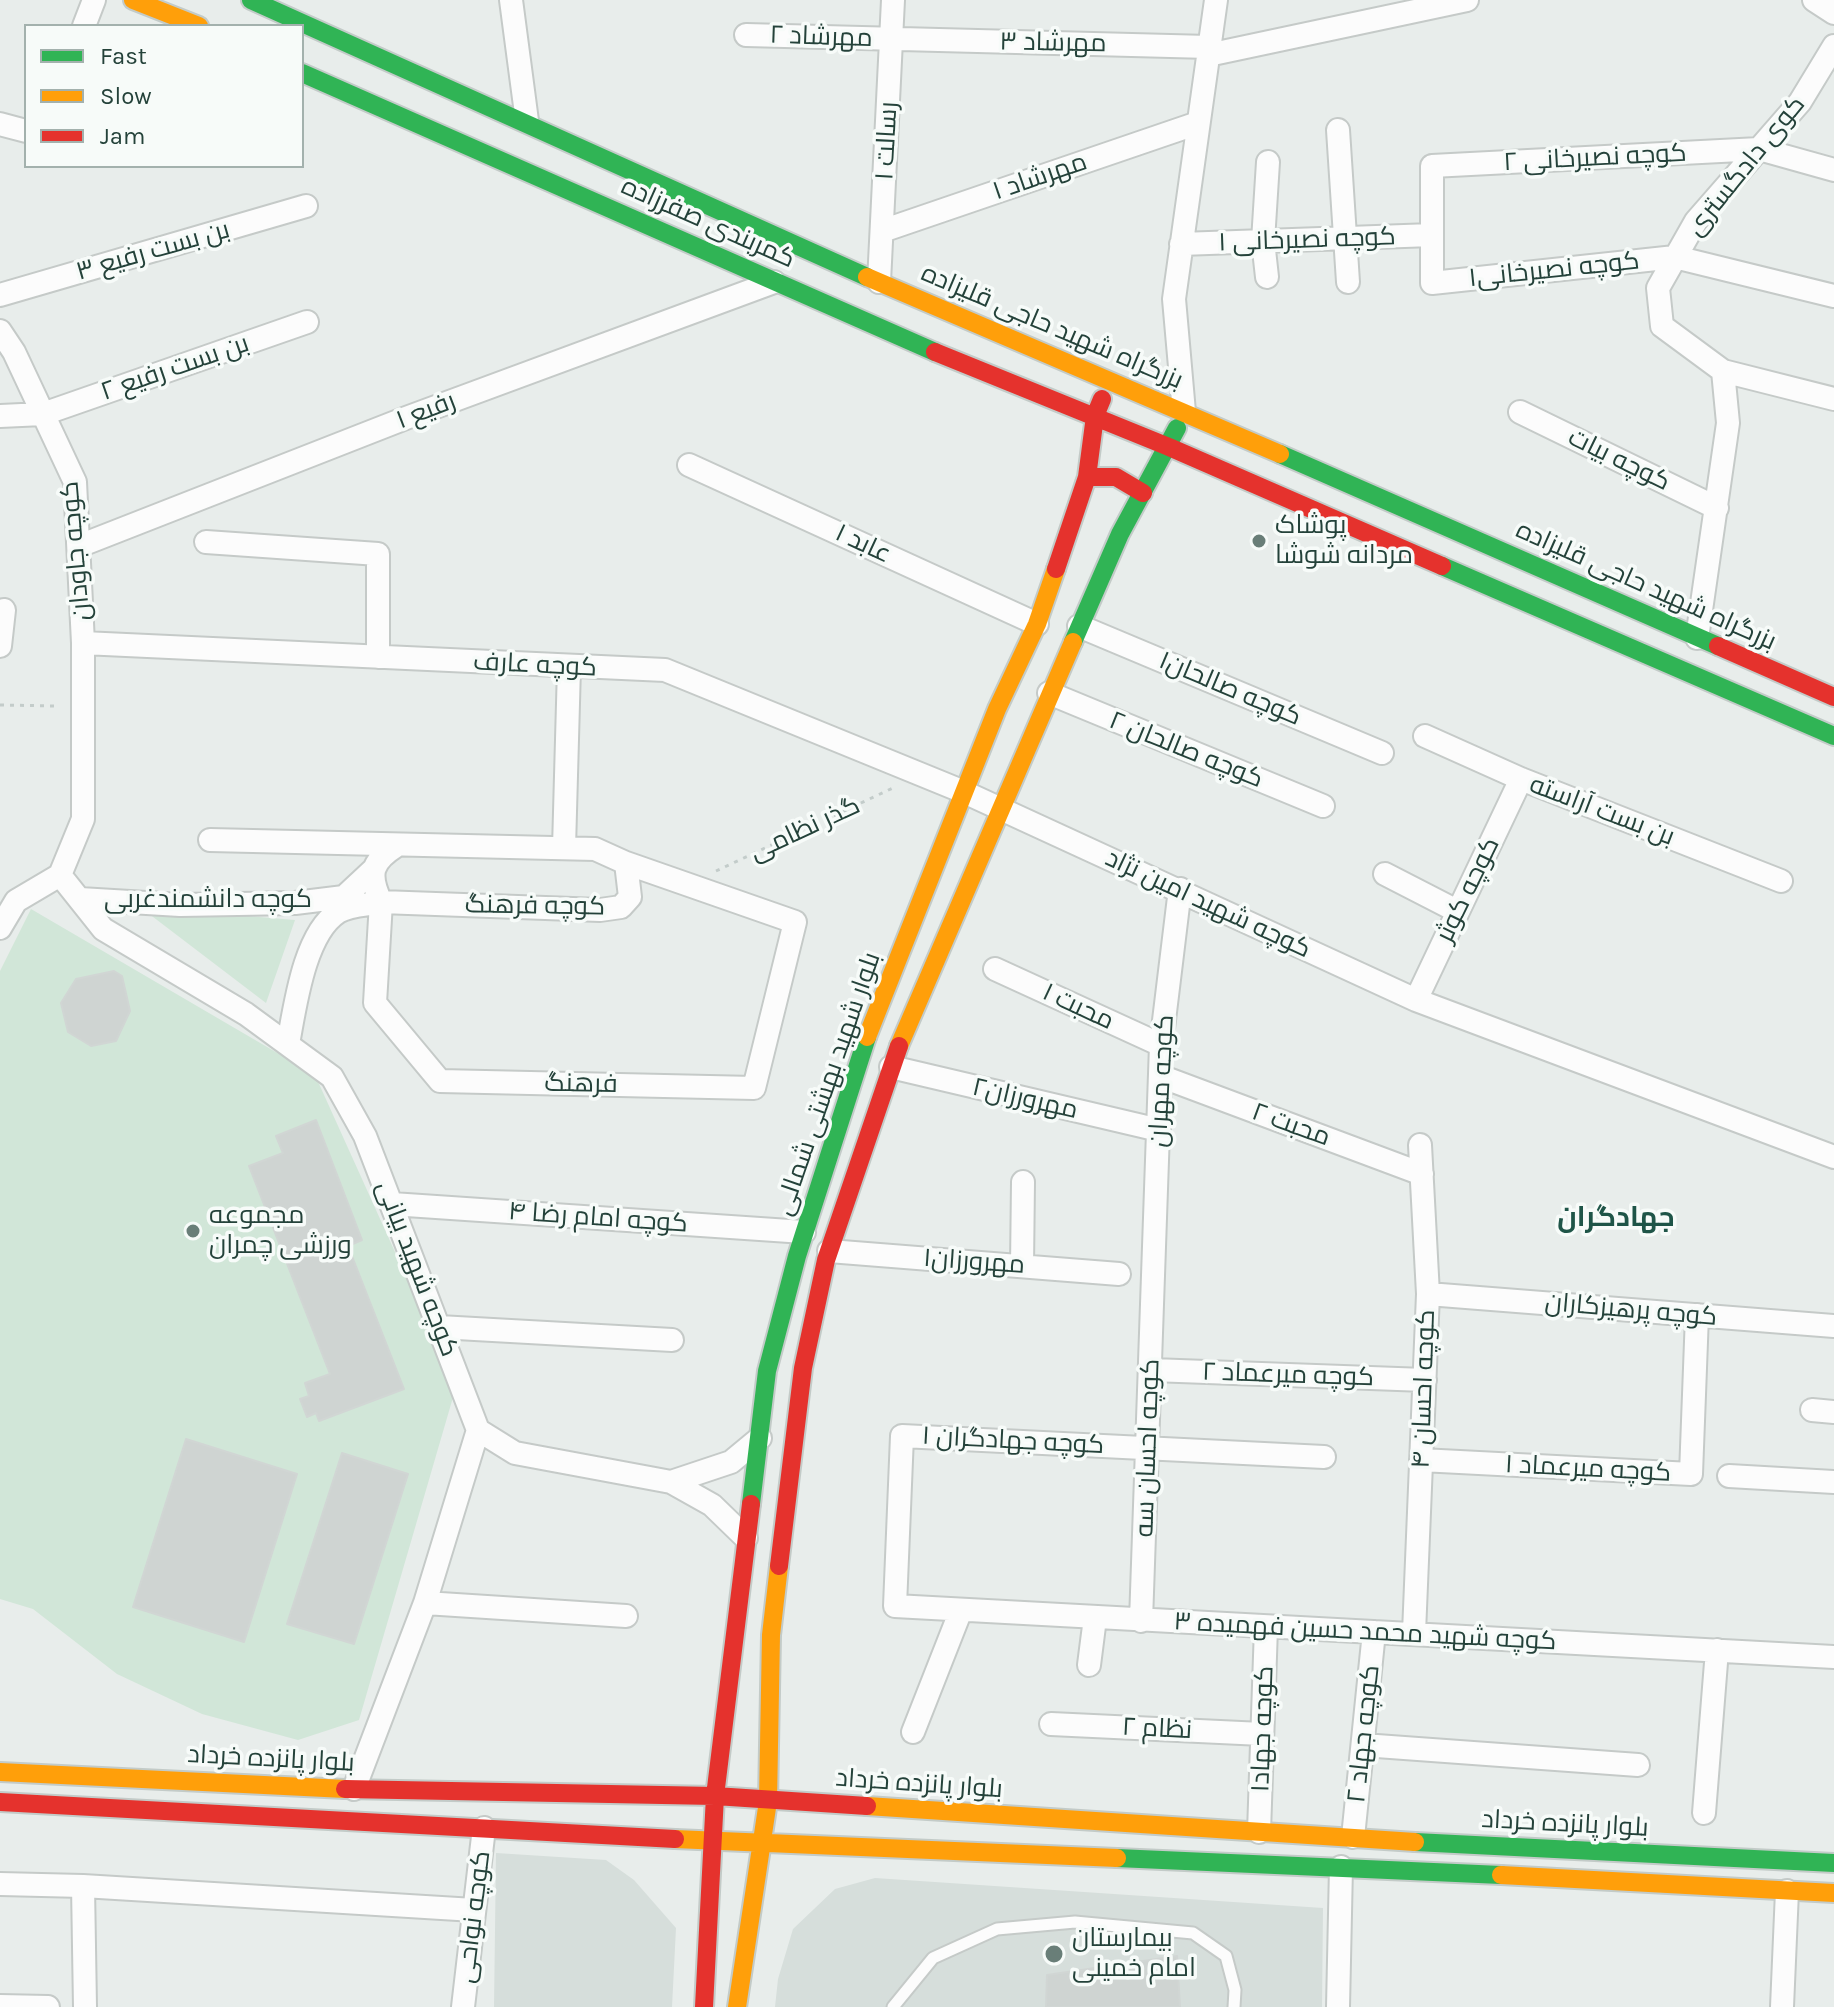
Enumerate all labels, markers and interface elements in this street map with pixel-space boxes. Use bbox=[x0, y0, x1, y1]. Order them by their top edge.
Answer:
street label: مهرشاد ۲ bbox=[769, 20, 873, 54]
legend bbox=[24, 24, 304, 168]
street label: مهرشاد ۳ bbox=[999, 26, 1107, 60]
text: Fast bbox=[100, 42, 147, 70]
text: Slow bbox=[100, 82, 152, 110]
street label: کوی دادگستری bbox=[1680, 90, 1812, 242]
street label: رسالت ۱ bbox=[869, 101, 905, 181]
text: Jam bbox=[100, 122, 145, 150]
street label: کوچه نصیرخانی ۲ bbox=[1503, 138, 1687, 178]
street label: مهرشاد ۱ bbox=[989, 146, 1091, 208]
street label: کمربندی صفرزاده bbox=[616, 171, 800, 275]
street label: بن بست رفیع ۳ bbox=[73, 214, 233, 288]
street label: کوچه نصیرخانی ۱ bbox=[1218, 221, 1396, 259]
street label: کوچه نصیرخانی۱ bbox=[1467, 246, 1641, 294]
street label: بزرگراه شهید حاجی قلیزاده bbox=[916, 258, 1188, 396]
street label: بن بست رفیع ۲ bbox=[97, 328, 253, 408]
street label: رفیع ۱ bbox=[392, 386, 460, 436]
street label: کوچه بیات bbox=[1563, 422, 1675, 498]
street label: کوچه جاودان bbox=[54, 480, 98, 622]
place label: پوشاک مردانه شوشا bbox=[1275, 510, 1413, 572]
street label: بزرگراه شهید حاجی قلیزاده bbox=[1511, 515, 1781, 657]
street label: عابد ۱ bbox=[830, 518, 896, 570]
marker: پوشاک مردانه شوشا bbox=[1250, 532, 1268, 550]
street label: کوچه صالحان۱ bbox=[1154, 645, 1306, 733]
street label: کوچه عارف bbox=[472, 646, 598, 684]
street label: کوچه صالحان ۲ bbox=[1104, 705, 1268, 795]
street label: بن بست آراسته bbox=[1525, 769, 1679, 853]
street label: گذر نظامی bbox=[745, 790, 865, 868]
street label: کوچه کوثر bbox=[1429, 832, 1507, 948]
street label: کوچه شهید امین نژاد bbox=[1100, 843, 1316, 965]
street label: کوچه دانشمندغربی bbox=[104, 884, 312, 916]
street label: کوچه فرهنگ bbox=[465, 889, 605, 923]
street label: بلوار شهید بهشتی شمالی bbox=[768, 948, 888, 1220]
street label: محبت ۱ bbox=[1037, 977, 1119, 1037]
street label: کوچه مهران bbox=[1143, 1014, 1181, 1148]
street label: فرهنگ bbox=[544, 1068, 618, 1100]
street label: مهرورزان۲ bbox=[969, 1072, 1081, 1126]
street label: محبت ۲ bbox=[1248, 1096, 1334, 1154]
street label: کوچه شهید بیانی bbox=[369, 1177, 465, 1361]
street label: کوچه امام رضا ۴ bbox=[507, 1196, 689, 1240]
place label: مجموعه ورزشی چمران bbox=[209, 1200, 352, 1262]
district label: جهادگران bbox=[1557, 1201, 1675, 1235]
marker: مجموعه ورزشی چمران bbox=[184, 1222, 202, 1240]
street label: مهرورزان۱ bbox=[922, 1243, 1026, 1281]
street label: کوچه پرهیزکاران bbox=[1544, 1287, 1718, 1333]
street label: کوچه احسان ۴ bbox=[1406, 1309, 1442, 1469]
street label: کوچه میرعماد ۲ bbox=[1201, 1356, 1375, 1394]
street label: کوچه احسان سه bbox=[1129, 1358, 1167, 1538]
street label: کوچه جهادگران ۱ bbox=[921, 1421, 1105, 1461]
street label: کوچه میرعماد ۱ bbox=[1504, 1449, 1672, 1489]
street label: کوچه شهید محمد حسین فهمیده ۳ bbox=[1173, 1606, 1557, 1658]
street label: کوچه جهاد ۲ bbox=[1341, 1663, 1387, 1805]
street label: کوچه جهاد۱ bbox=[1245, 1665, 1281, 1793]
street label: نظام ۲ bbox=[1121, 1712, 1193, 1746]
street label: بلوار پانزده خرداد bbox=[187, 1739, 355, 1779]
street label: بلوار پانزده خرداد bbox=[834, 1763, 1004, 1805]
street label: بلوار پانزده خرداد bbox=[1481, 1804, 1649, 1844]
street label: کوچه نواحی bbox=[450, 1849, 498, 1985]
place label: بیمارستان امام خمینی bbox=[1072, 1923, 1196, 1984]
marker: بیمارستان امام خمینی bbox=[1043, 1943, 1065, 1965]

